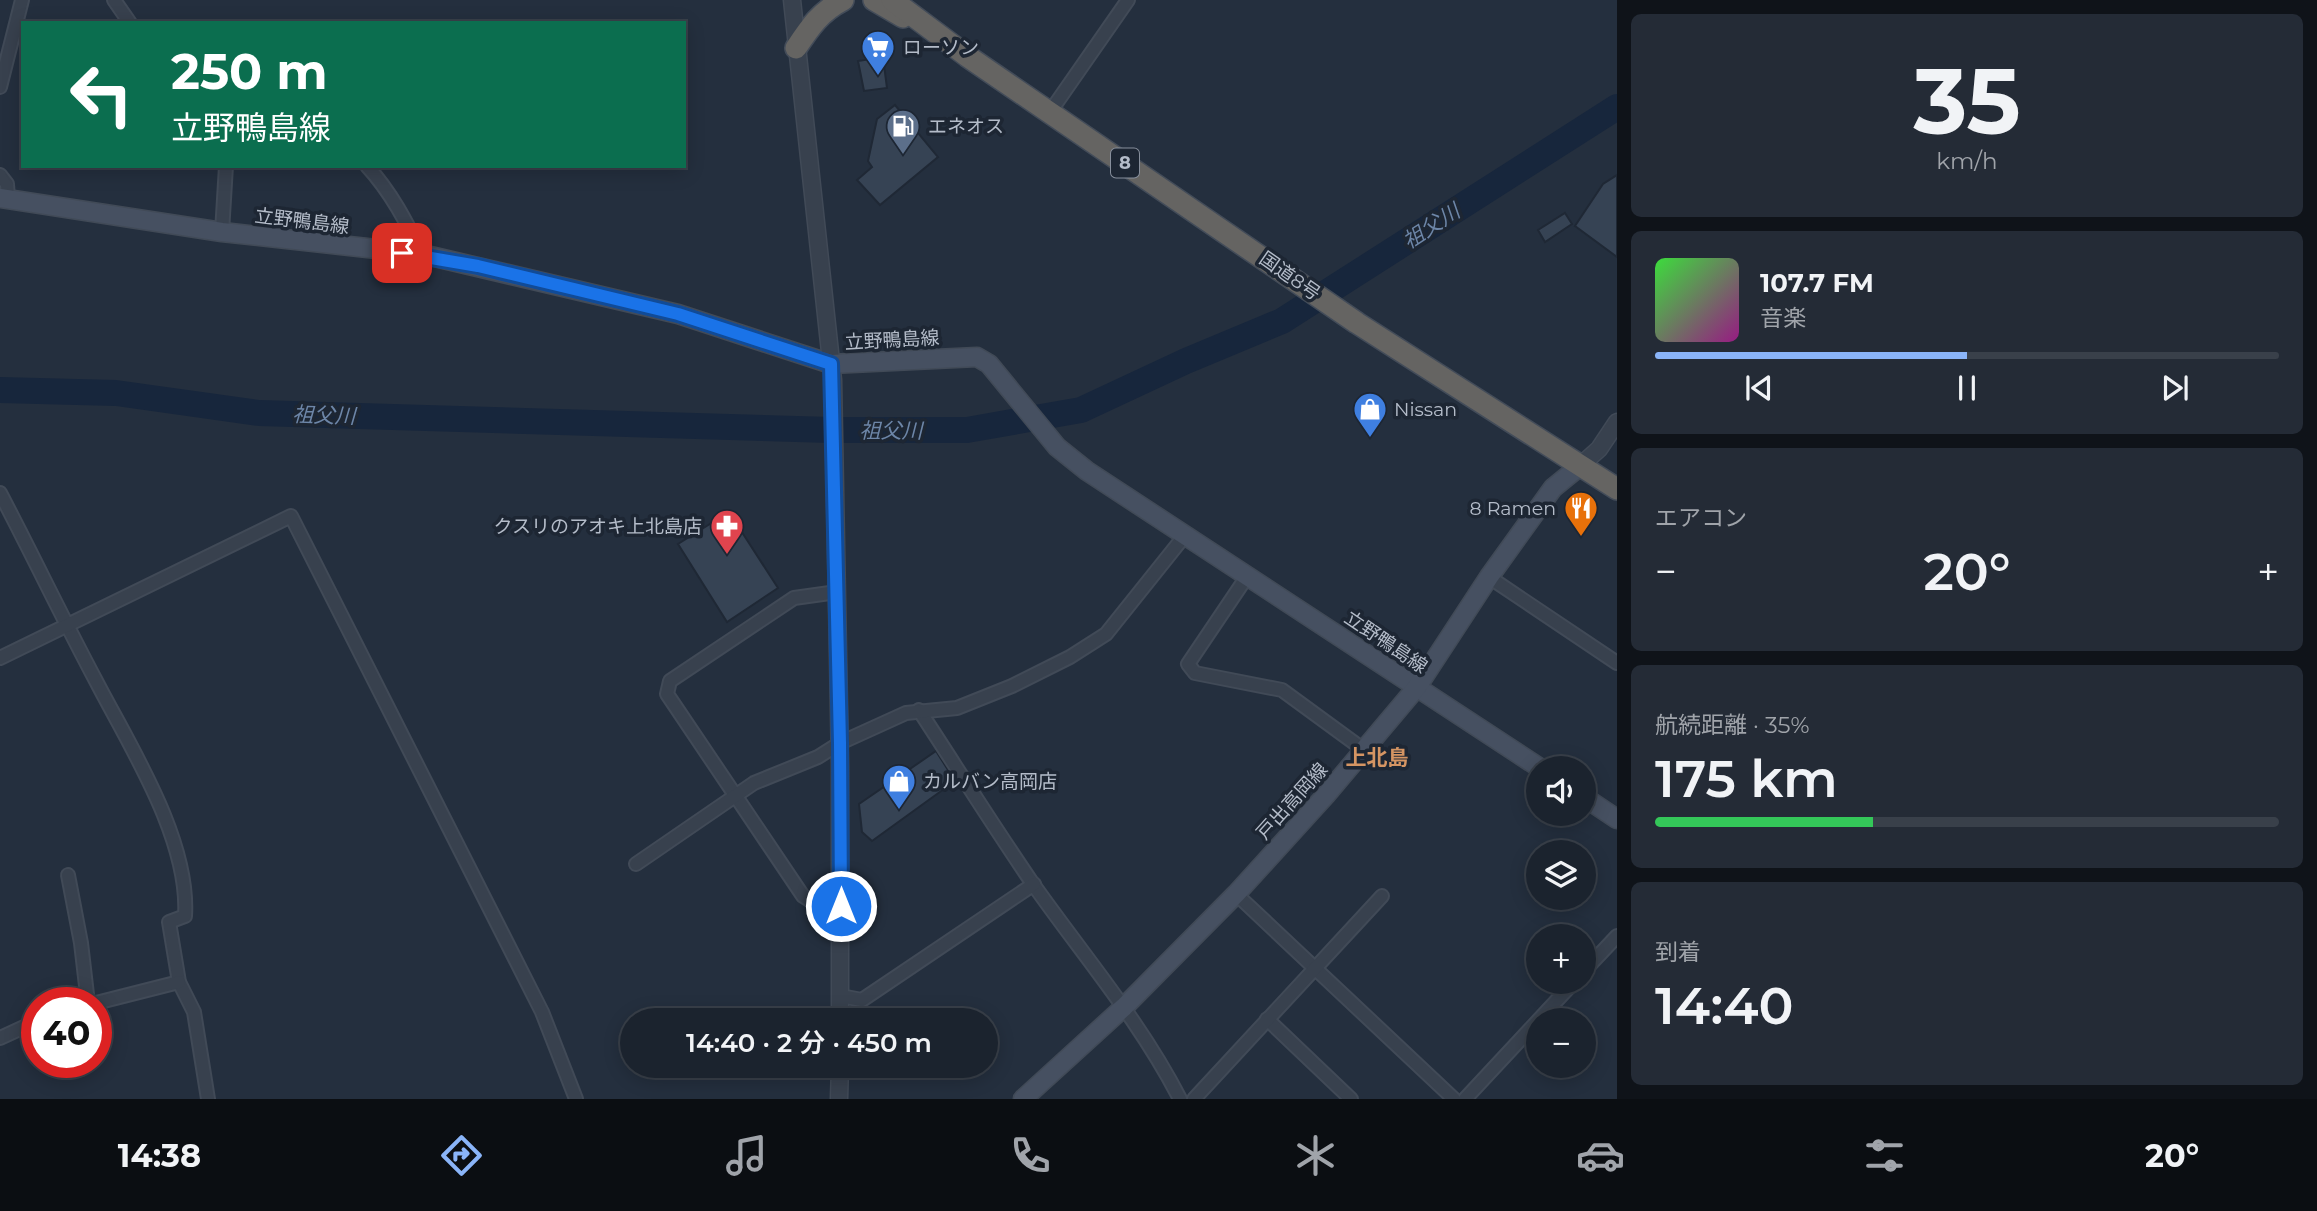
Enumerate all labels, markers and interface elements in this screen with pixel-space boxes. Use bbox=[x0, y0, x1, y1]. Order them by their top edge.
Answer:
supermarket icon: ローソン bbox=[859, 28, 897, 77]
place label: ローソン bbox=[903, 36, 979, 59]
text: 250 m bbox=[171, 42, 328, 101]
text: 35 bbox=[1913, 46, 2021, 157]
icon: left bbox=[56, 49, 147, 140]
fuel station icon: エネオス bbox=[884, 107, 922, 156]
text: 立野鴨島線 bbox=[171, 108, 331, 147]
place label: エネオス bbox=[928, 115, 1004, 138]
text: km/h bbox=[1936, 147, 1998, 175]
road number: 8 bbox=[1111, 148, 1139, 178]
water label: 祖父川 bbox=[1398, 197, 1466, 254]
street label: 立野鴨島線 bbox=[253, 204, 351, 238]
pin bbox=[372, 223, 432, 283]
icon: arrive bbox=[383, 234, 421, 272]
street label: 国道8号 bbox=[1255, 247, 1325, 305]
text: 107.7 FM bbox=[1760, 267, 1874, 299]
text: 音楽 bbox=[1760, 304, 1806, 332]
street label: 立野鴨島線 bbox=[844, 326, 940, 354]
icon: previous bbox=[1740, 369, 1778, 407]
icon: pause bbox=[1948, 369, 1986, 407]
icon: next bbox=[2156, 369, 2194, 407]
shop icon: Nissan bbox=[1351, 390, 1389, 439]
place label: Nissan bbox=[1394, 398, 1457, 421]
water label: 祖父川 bbox=[292, 401, 358, 429]
water label: 祖父川 bbox=[860, 418, 924, 443]
restaurant icon: 8 Ramen bbox=[1562, 489, 1600, 538]
place label: 8 Ramen bbox=[1470, 497, 1556, 520]
text: エアコン bbox=[1655, 504, 1747, 532]
pharmacy icon: クスリのアオキ上北島店 bbox=[708, 507, 746, 556]
place label: クスリのアオキ上北島店 bbox=[494, 515, 702, 538]
text: 20° bbox=[1923, 540, 2011, 603]
text: − bbox=[1655, 548, 1677, 595]
text: + bbox=[2257, 548, 2279, 595]
street label: 立野鴨島線 bbox=[1340, 606, 1432, 678]
text: 航続距離 · 35% bbox=[1655, 711, 1809, 739]
district label: 上北島 bbox=[1346, 745, 1409, 770]
text: 175 km bbox=[1655, 747, 1838, 810]
map controls bbox=[1526, 756, 1596, 1078]
button: sound bbox=[1526, 756, 1596, 826]
street label: 戸出高岡線 bbox=[1252, 758, 1332, 844]
shop icon: カルバン高岡店 bbox=[880, 762, 918, 811]
place label: カルバン高岡店 bbox=[923, 770, 1057, 793]
button: layers bbox=[1526, 840, 1596, 910]
position arrow bbox=[804, 869, 878, 943]
button: + bbox=[1526, 924, 1596, 994]
text: 到着 bbox=[1655, 938, 1701, 966]
text: 14:40 bbox=[1655, 974, 1794, 1037]
speed limit sign: 40 bbox=[21, 987, 112, 1078]
button: − bbox=[1526, 1008, 1596, 1078]
text: 14:40 · 2 分 · 450 m bbox=[686, 1027, 932, 1059]
icon: directions bbox=[437, 1131, 486, 1180]
icon: music bbox=[722, 1131, 771, 1180]
icon: phone bbox=[1006, 1131, 1055, 1180]
icon: climate bbox=[1291, 1131, 1340, 1180]
icon: car bbox=[1576, 1131, 1625, 1180]
icon: filters bbox=[1860, 1131, 1909, 1180]
text: 14:38 bbox=[118, 1136, 201, 1175]
text: 20° bbox=[2145, 1136, 2199, 1175]

